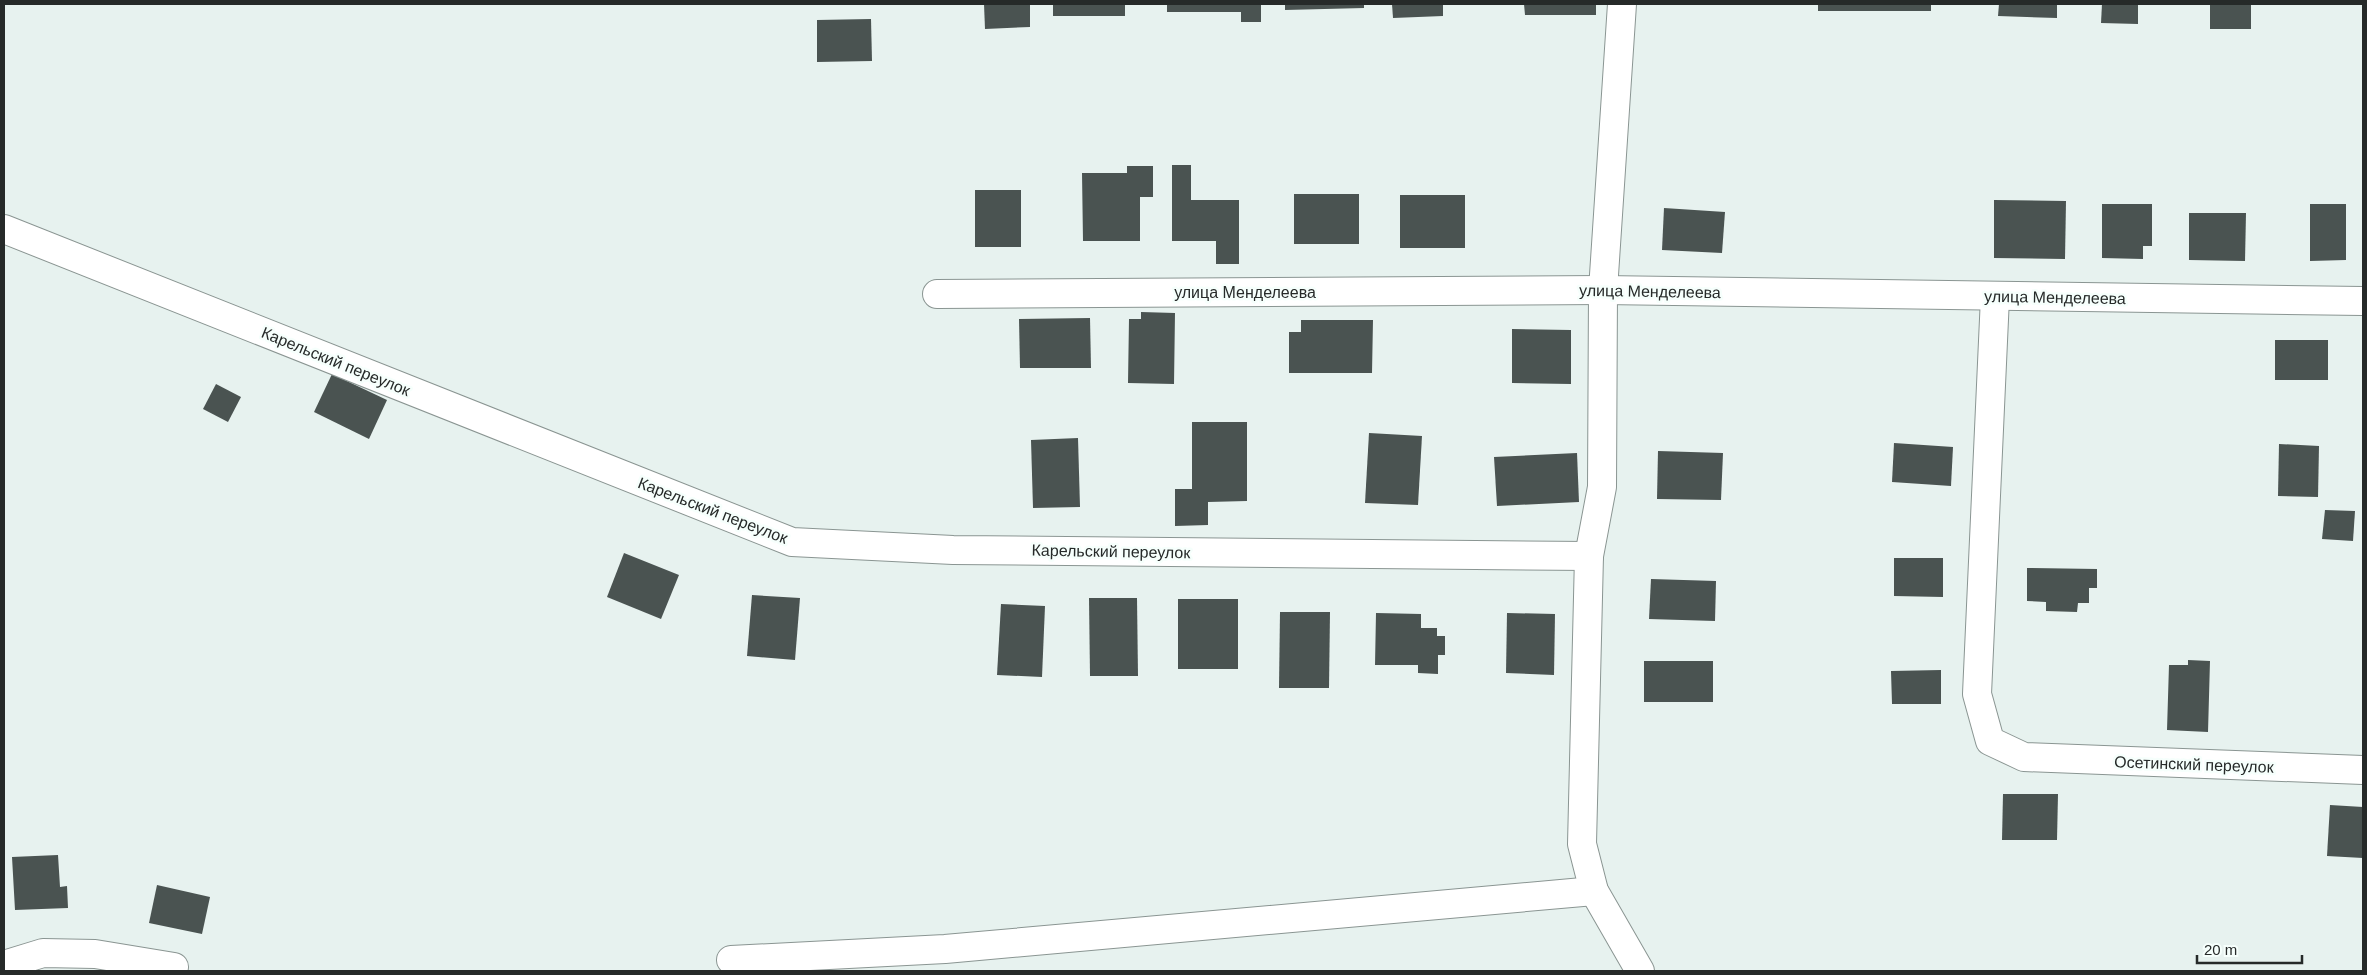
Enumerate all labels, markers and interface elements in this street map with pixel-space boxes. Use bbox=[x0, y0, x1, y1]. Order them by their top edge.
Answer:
street label: улица Менделеева bbox=[1579, 282, 1721, 301]
street label: улица Менделеева bbox=[1174, 284, 1316, 301]
street label: улица Менделеева bbox=[1984, 288, 2126, 307]
street label: Карельский переулок bbox=[259, 324, 414, 399]
street label: Карельский переулок bbox=[636, 474, 791, 547]
street label: Карельский переулок bbox=[1031, 542, 1191, 561]
street label: Осетинский переулок bbox=[2114, 753, 2275, 776]
scale bar bbox=[2197, 932, 2302, 964]
text: 20 m bbox=[2204, 941, 2237, 958]

